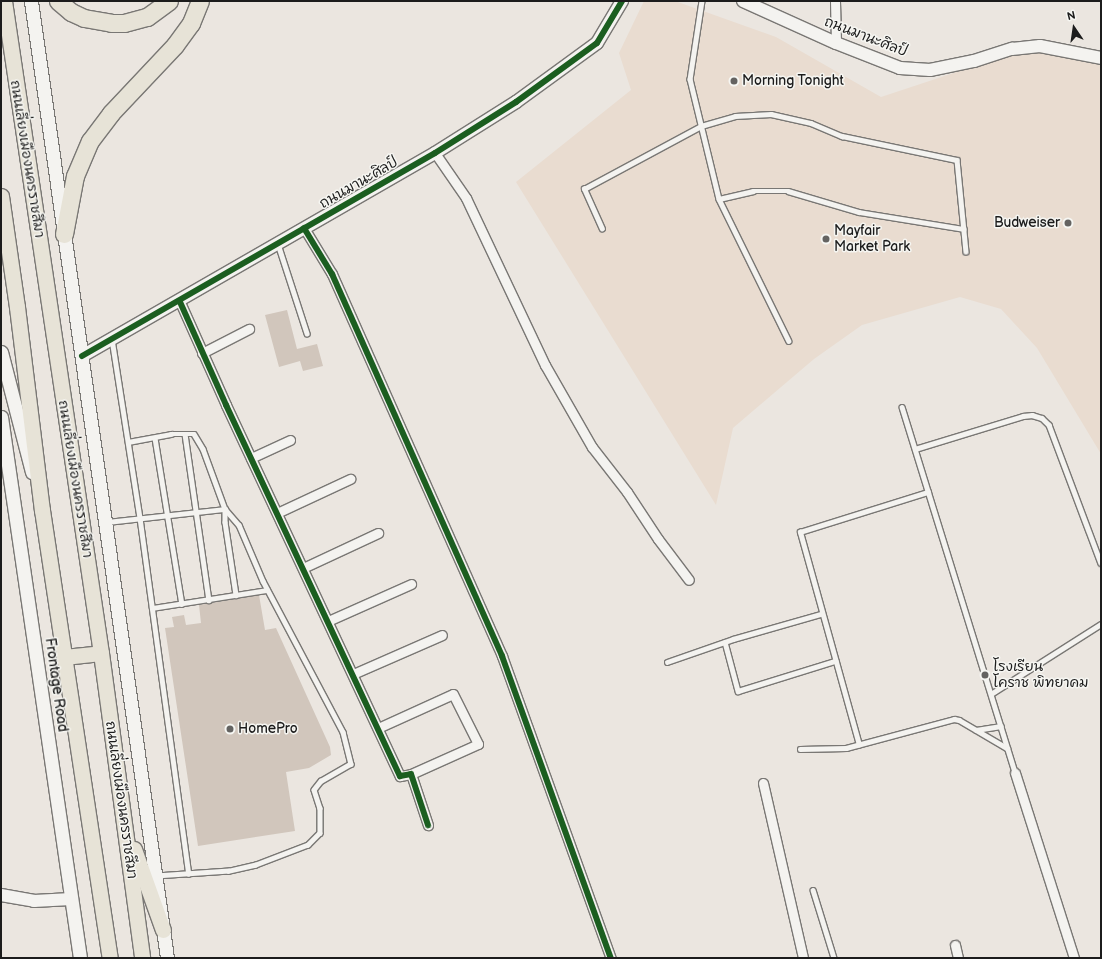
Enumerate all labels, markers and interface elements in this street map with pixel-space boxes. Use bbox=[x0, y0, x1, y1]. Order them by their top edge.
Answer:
north arrow bbox=[1054, 8, 1094, 48]
text: N bbox=[1066, 9, 1077, 23]
street label: ถนนมานะศิลป์ bbox=[822, 13, 910, 61]
place label: Morning Tonight bbox=[742, 73, 844, 89]
marker: Morning Tonight bbox=[729, 76, 739, 86]
street label: ถนนเลี่ยงเมืองนครราชสีมา bbox=[6, 79, 48, 239]
street label: ถนนมานะศิลป์ bbox=[317, 154, 401, 212]
place label: Budweiser bbox=[994, 215, 1060, 231]
marker: Budweiser bbox=[1063, 218, 1073, 228]
place label: Mayfair Market Park bbox=[834, 223, 910, 256]
marker: Mayfair Market Park bbox=[821, 234, 831, 244]
street label: ถนนเลี่ยงเมืองนครราชสีมา bbox=[54, 399, 96, 559]
street label: Frontage Road bbox=[41, 637, 71, 733]
place label: โรงเรียน โคราช พิทยาคม bbox=[993, 659, 1088, 692]
marker: โรงเรียน โคราช พิทยาคม bbox=[980, 670, 990, 680]
street label: ถนนเลี่ยงเมืองนครราชสีมา bbox=[102, 720, 140, 880]
place label: HomePro bbox=[238, 721, 298, 737]
marker: HomePro bbox=[225, 724, 235, 734]

